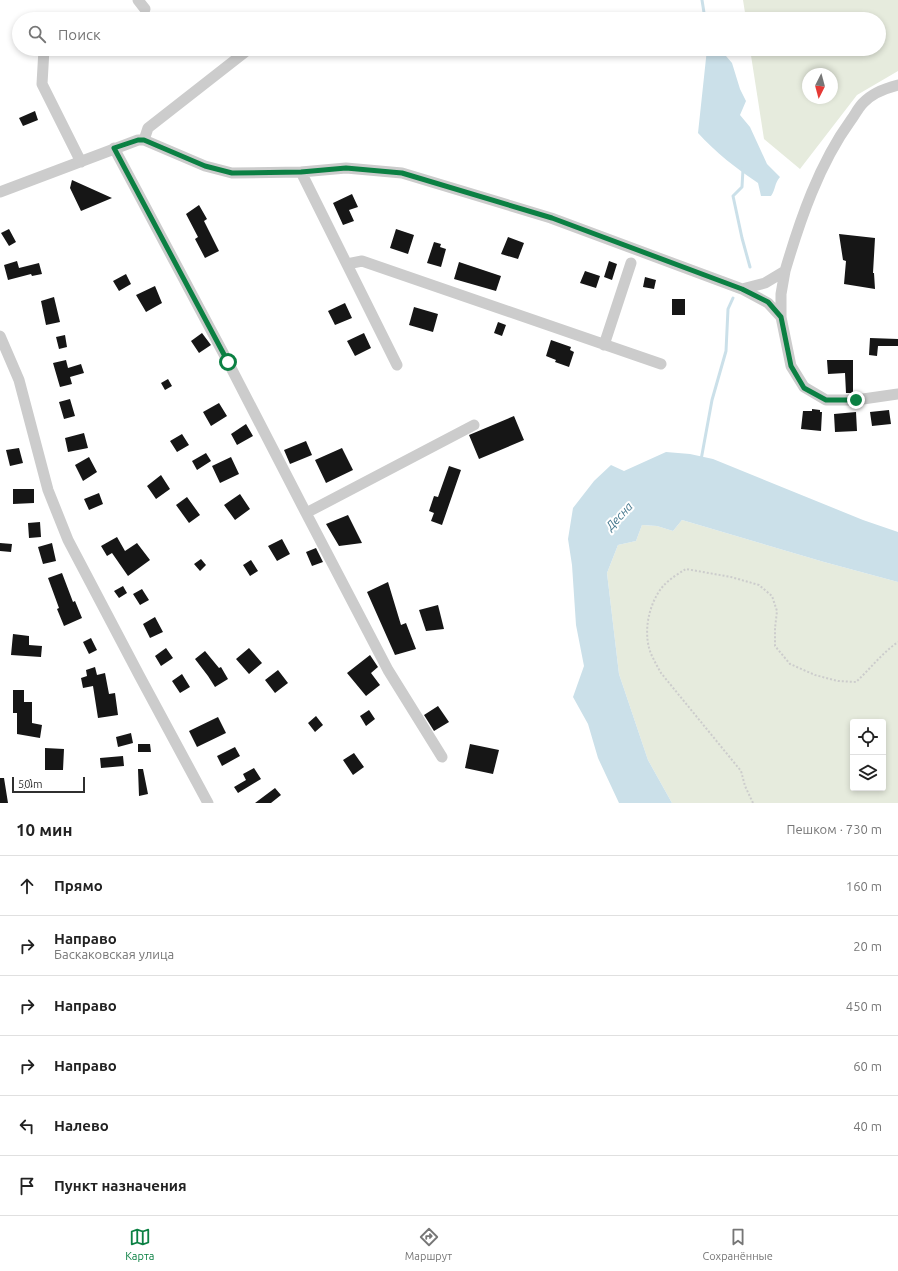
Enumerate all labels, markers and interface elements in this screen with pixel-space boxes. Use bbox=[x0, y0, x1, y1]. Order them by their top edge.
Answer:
search box bbox=[12, 12, 886, 56]
icon: search bbox=[26, 23, 48, 45]
text: Поиск bbox=[58, 26, 101, 43]
north arrow bbox=[802, 68, 838, 104]
route start bbox=[219, 353, 237, 371]
route end bbox=[847, 391, 865, 409]
water label: Десна bbox=[602, 499, 635, 534]
map controls bbox=[850, 719, 886, 791]
button: locate bbox=[850, 719, 886, 755]
button: layers bbox=[850, 755, 886, 791]
scale bar bbox=[12, 775, 85, 794]
text: 50 m bbox=[18, 778, 42, 790]
text: 10 мин bbox=[16, 820, 72, 839]
text: Пешком · 730 m bbox=[786, 822, 882, 836]
icon: ahead bbox=[16, 875, 38, 897]
text: Прямо bbox=[54, 877, 103, 894]
text: 160 m bbox=[846, 879, 882, 893]
text: Направо bbox=[54, 930, 117, 947]
icon: right bbox=[16, 935, 38, 957]
text: 20 m bbox=[853, 939, 882, 953]
text: Баскаковская улица bbox=[54, 947, 174, 961]
icon: right bbox=[16, 995, 38, 1017]
text: Направо bbox=[54, 997, 117, 1014]
text: 450 m bbox=[846, 999, 882, 1013]
icon: right bbox=[16, 1055, 38, 1077]
text: Направо bbox=[54, 1057, 117, 1074]
text: 60 m bbox=[853, 1059, 882, 1073]
icon: left bbox=[16, 1115, 38, 1137]
text: Налево bbox=[54, 1117, 109, 1134]
text: 40 m bbox=[853, 1119, 882, 1133]
icon: arrive bbox=[16, 1175, 38, 1197]
text: Пункт назначения bbox=[54, 1177, 187, 1194]
tab: Карта bbox=[125, 1226, 154, 1262]
tab: Маршрут bbox=[405, 1226, 452, 1262]
tab: Сохранённые bbox=[703, 1226, 773, 1262]

